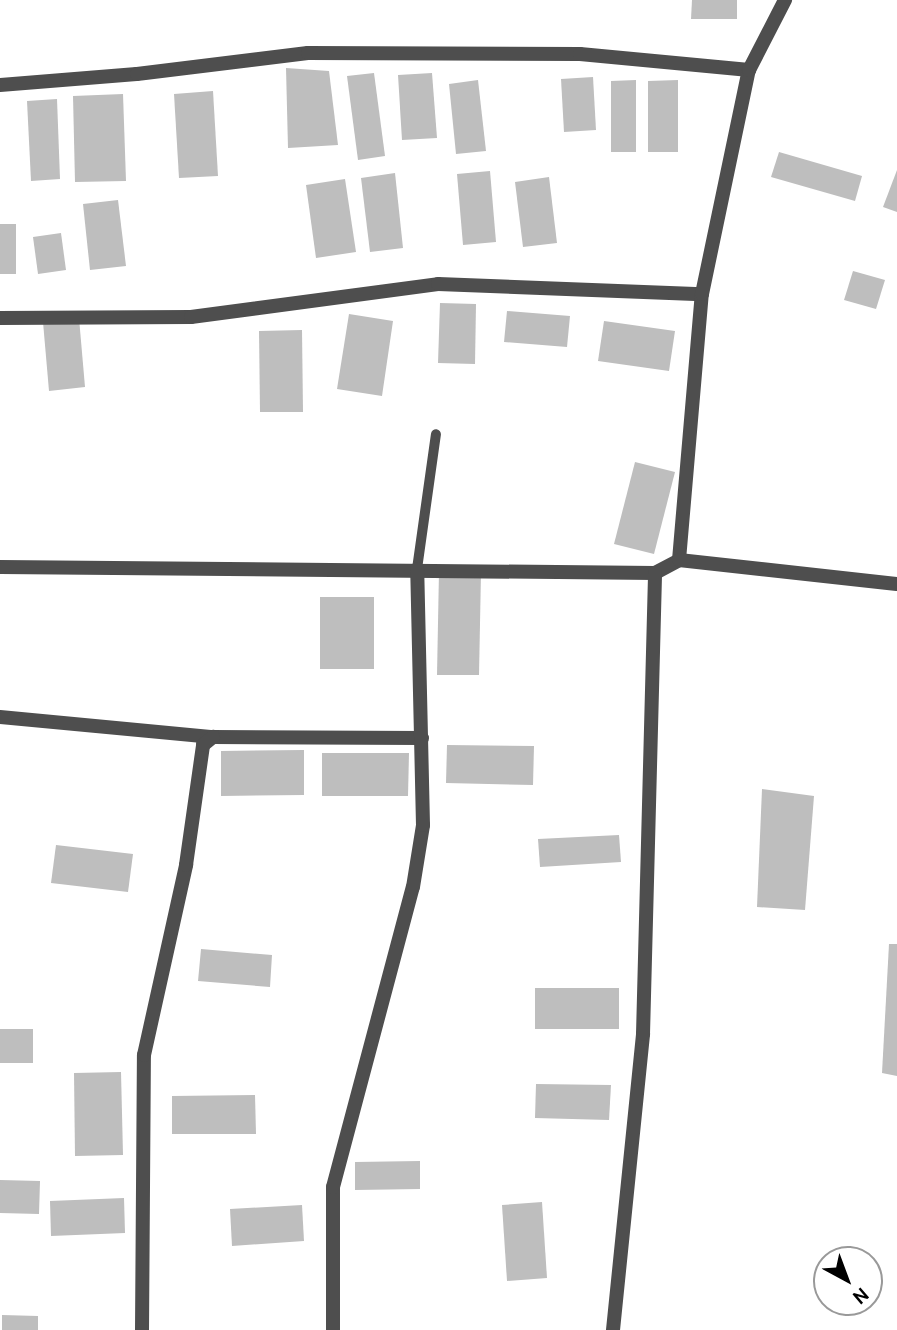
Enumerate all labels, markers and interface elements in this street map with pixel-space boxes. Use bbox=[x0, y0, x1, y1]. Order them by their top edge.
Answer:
north arrow bbox=[813, 1246, 883, 1316]
text: N bbox=[848, 1283, 873, 1309]

